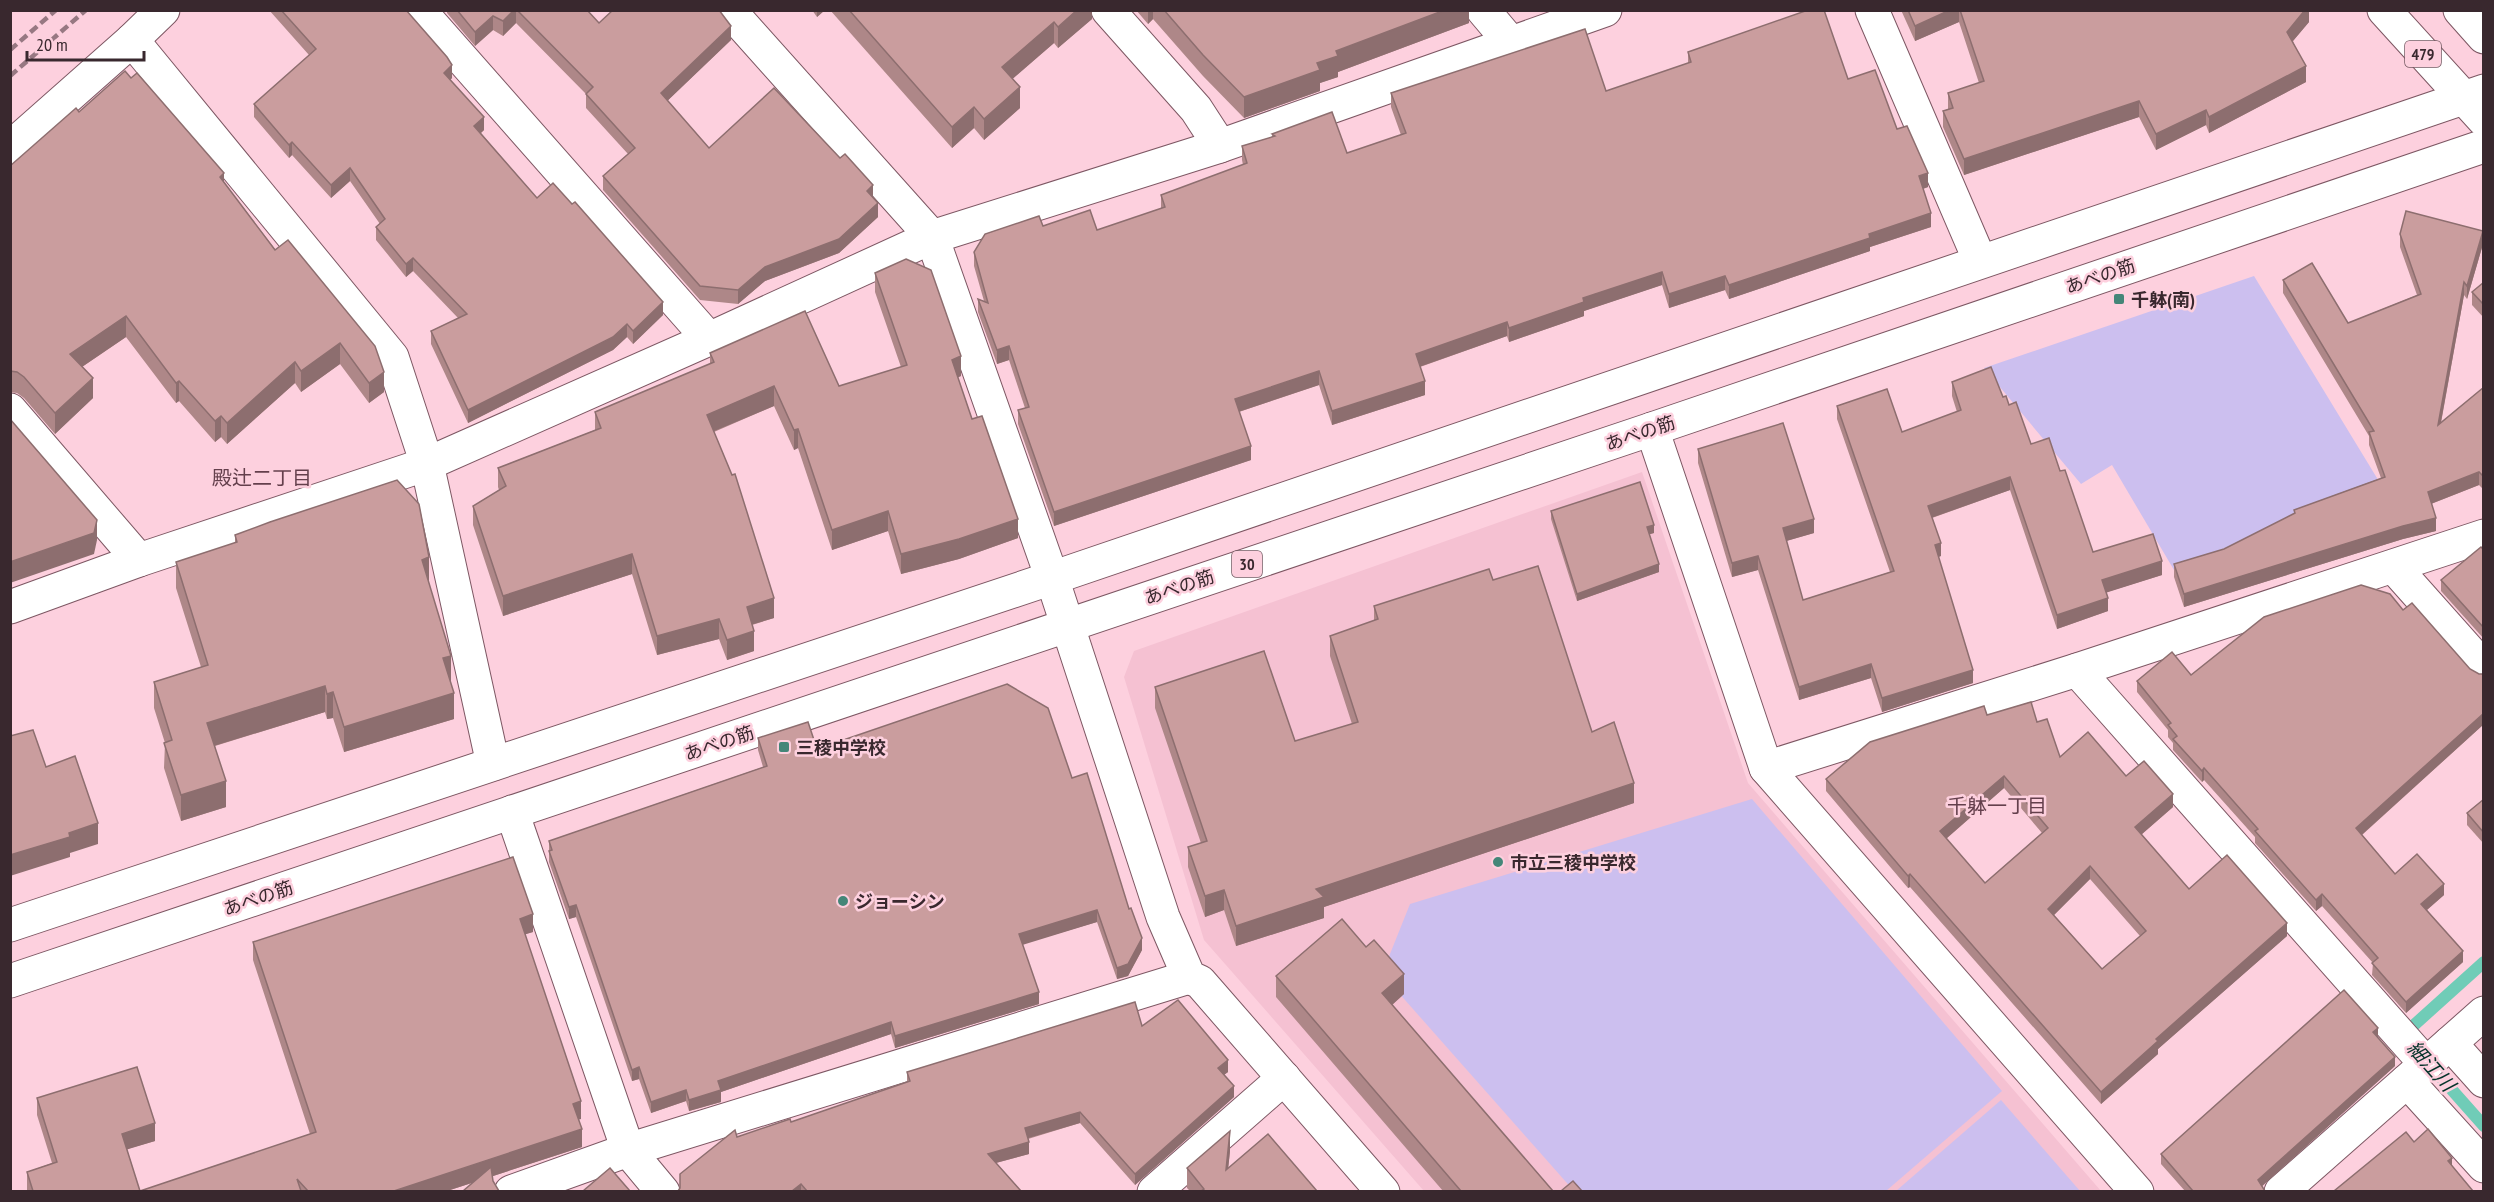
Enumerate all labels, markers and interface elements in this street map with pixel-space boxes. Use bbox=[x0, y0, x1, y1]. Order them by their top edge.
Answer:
scale bar bbox=[27, 24, 144, 62]
text: 20 m bbox=[36, 33, 68, 56]
road number: 479 bbox=[2405, 41, 2441, 67]
street label: あべの筋 bbox=[2062, 253, 2138, 299]
place label: 千躰(南) bbox=[2131, 288, 2195, 311]
marker: 千躰(南) bbox=[2112, 292, 2126, 306]
street label: あべの筋 bbox=[1602, 410, 1678, 456]
district label: 殿辻二丁目 bbox=[212, 465, 312, 491]
road number: 30 bbox=[1232, 551, 1262, 577]
street label: あべの筋 bbox=[1141, 564, 1217, 610]
street label: あべの筋 bbox=[681, 720, 757, 766]
place label: 三稜中学校 bbox=[796, 736, 886, 759]
marker: 三稜中学校 bbox=[777, 740, 791, 754]
district label: 千躰一丁目 bbox=[1947, 793, 2047, 819]
place label: 市立三稜中学校 bbox=[1510, 851, 1636, 874]
marker: 市立三稜中学校 bbox=[1491, 855, 1505, 869]
street label: あべの筋 bbox=[220, 875, 296, 921]
place label: ジョーシン bbox=[855, 890, 945, 913]
marker: ジョーシン bbox=[836, 894, 850, 908]
water label: 細江川 bbox=[2401, 1035, 2462, 1098]

